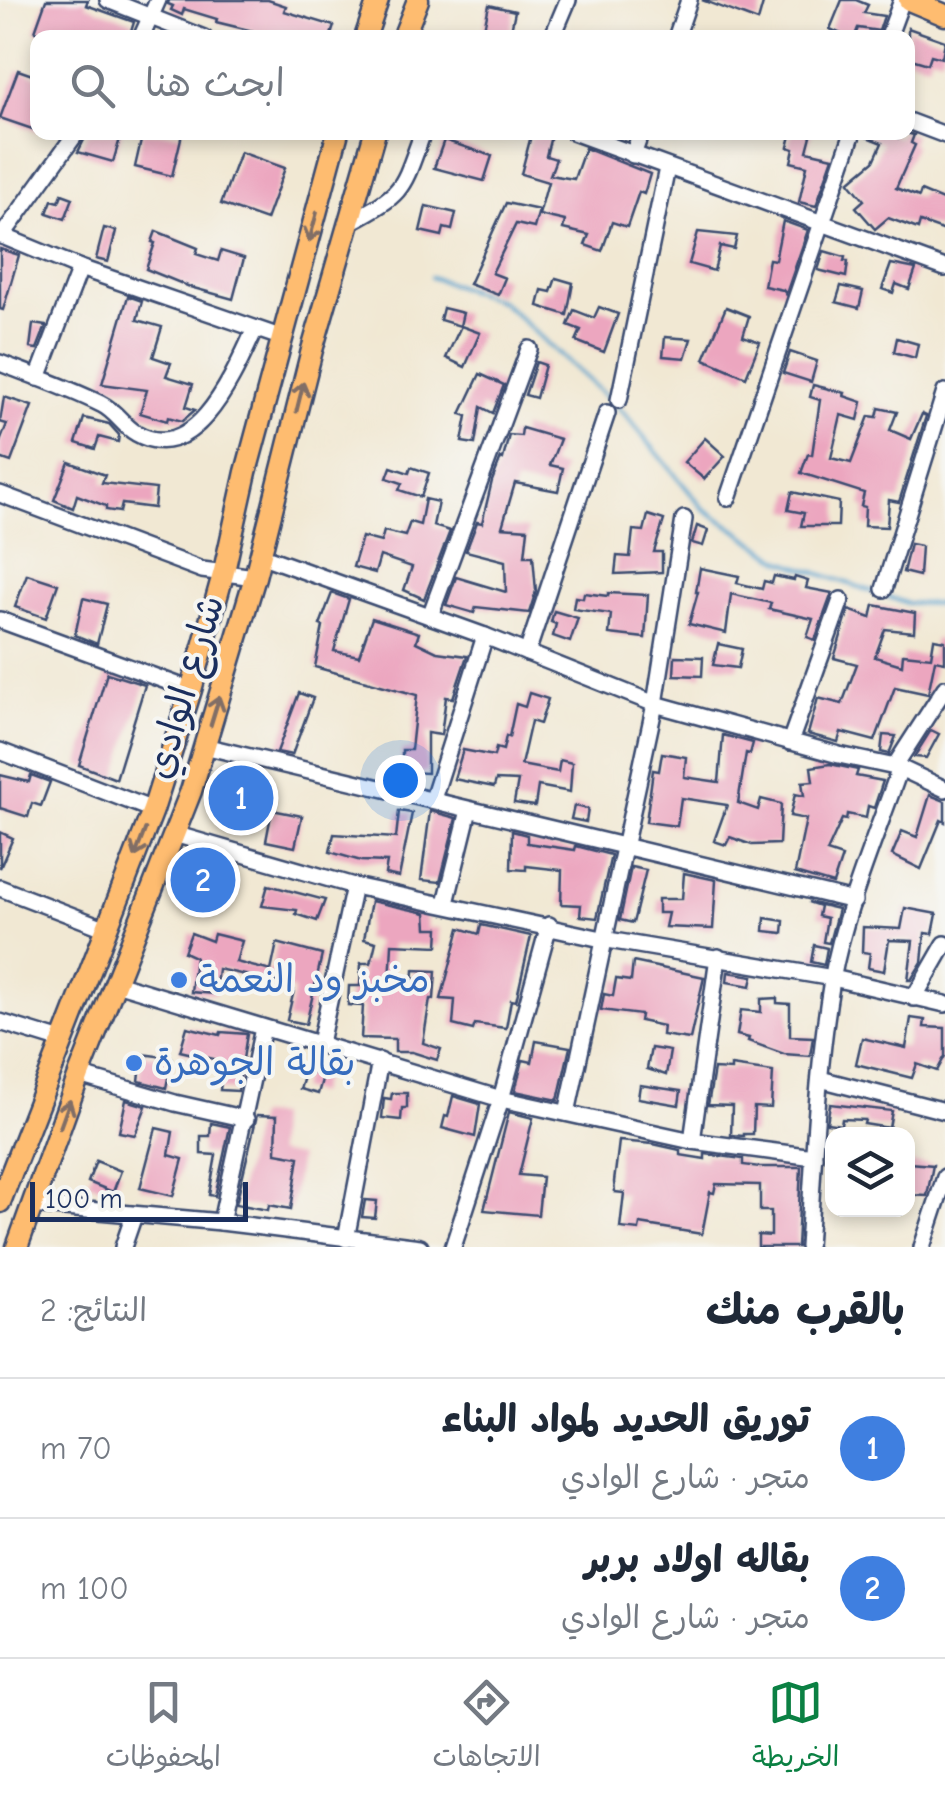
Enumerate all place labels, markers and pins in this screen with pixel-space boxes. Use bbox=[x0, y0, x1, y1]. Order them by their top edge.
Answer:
pin: 1 bbox=[208, 760, 274, 836]
pin: 2 bbox=[170, 842, 236, 918]
place label: مخبز ود النعمة bbox=[199, 958, 430, 1002]
marker: مخبز ود النعمة bbox=[168, 969, 190, 991]
place label: بقالة الجوهرة bbox=[154, 1041, 356, 1086]
marker: بقالة الجوهرة bbox=[123, 1052, 145, 1074]

